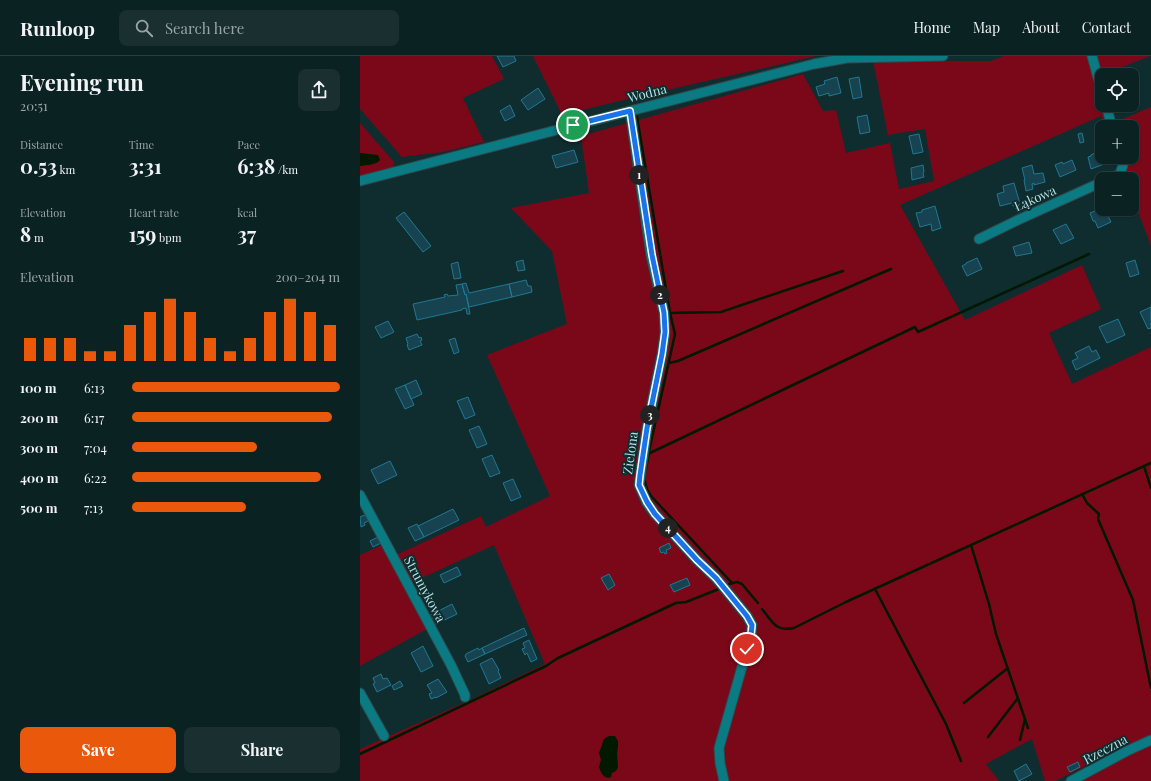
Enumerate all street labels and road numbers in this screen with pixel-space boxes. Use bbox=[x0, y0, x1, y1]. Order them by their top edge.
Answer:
street label: Wodna bbox=[625, 79, 669, 106]
street label: Łąkowa bbox=[1011, 181, 1059, 214]
street label: Zielona bbox=[618, 430, 641, 475]
street label: Strumykowa bbox=[401, 553, 450, 625]
street label: Rzeczna bbox=[1080, 730, 1130, 767]

